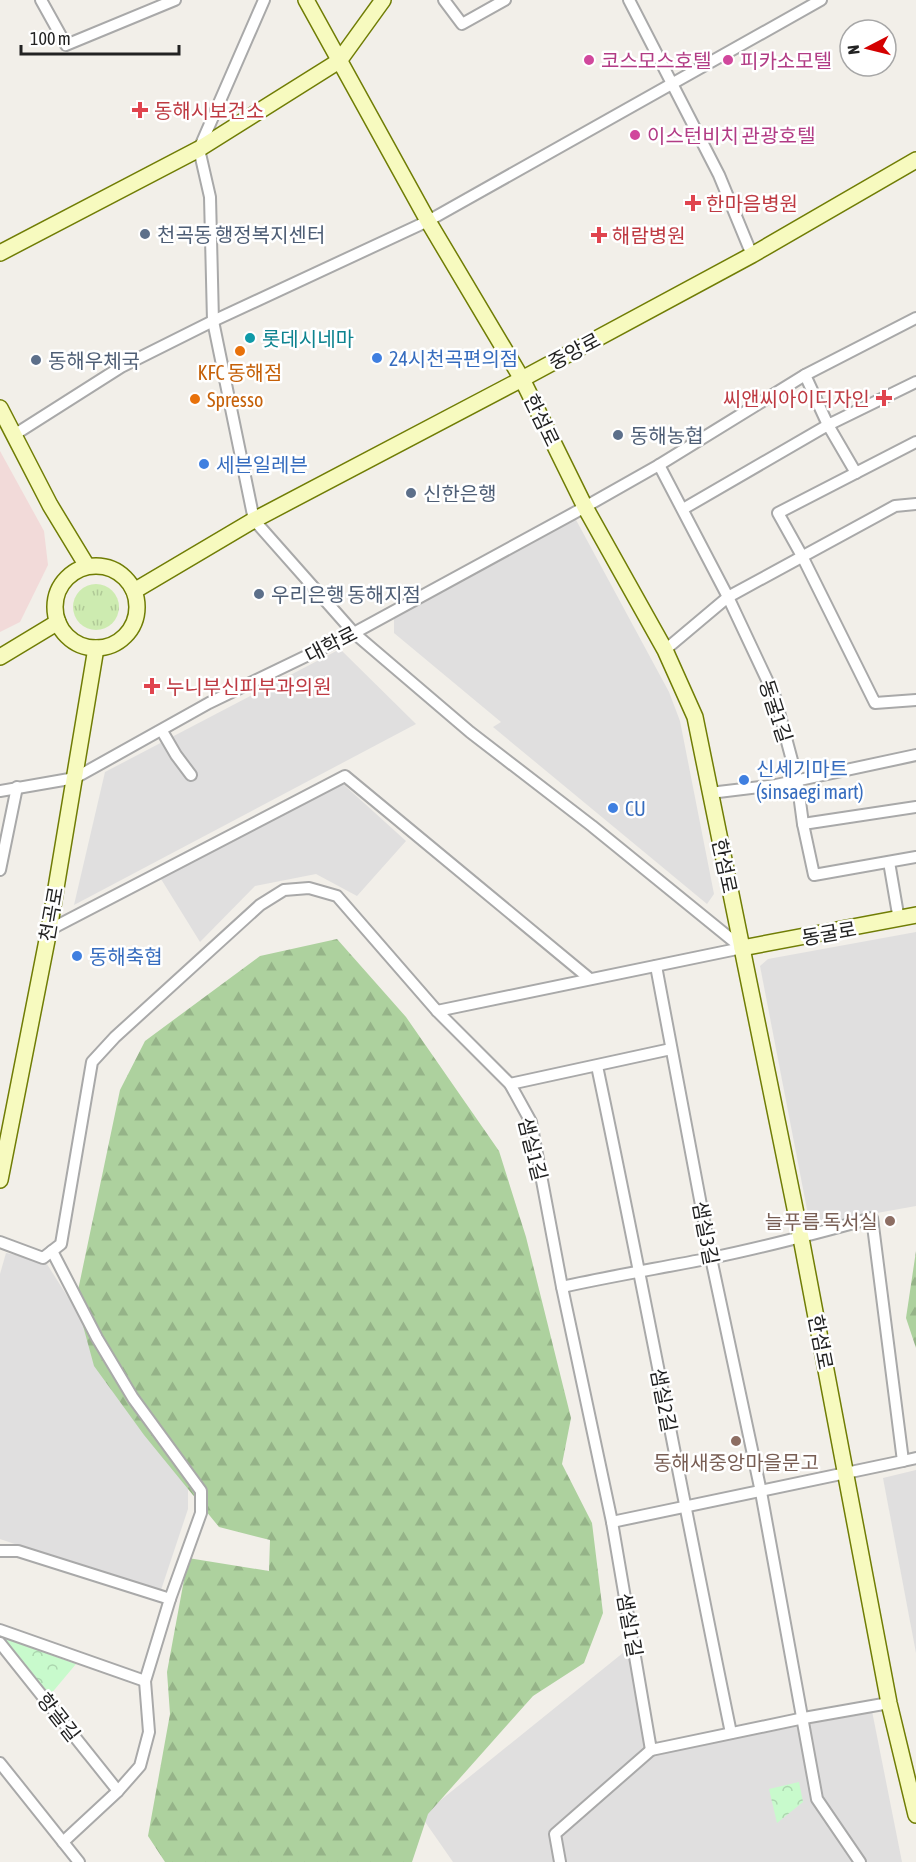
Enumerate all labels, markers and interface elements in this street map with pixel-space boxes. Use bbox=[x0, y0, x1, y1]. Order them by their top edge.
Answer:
scale bar bbox=[21, 18, 178, 56]
north arrow bbox=[838, 18, 898, 78]
text: 100 m bbox=[30, 28, 71, 49]
text: N bbox=[844, 44, 863, 56]
place label: 코스모스호텔 bbox=[601, 49, 711, 72]
place label: 피카소모텔 bbox=[740, 49, 832, 72]
marker: 코스모스호텔 bbox=[582, 53, 596, 67]
marker: 피카소모텔 bbox=[721, 53, 735, 67]
place label: 동해시보건소 bbox=[154, 99, 264, 122]
marker: 동해시보건소 bbox=[131, 101, 149, 119]
place label: 이스턴비치 관광호텔 bbox=[647, 124, 815, 147]
marker: 이스턴비치 관광호텔 bbox=[628, 128, 642, 142]
place label: 한마음병원 bbox=[706, 192, 798, 215]
marker: 한마음병원 bbox=[684, 194, 702, 212]
place label: 천곡동 행정복지센터 bbox=[157, 223, 325, 246]
place label: 해람병원 bbox=[612, 224, 686, 247]
marker: 해람병원 bbox=[590, 226, 608, 244]
marker: 천곡동 행정복지센터 bbox=[138, 227, 152, 241]
place label: 롯데시네마 bbox=[262, 327, 354, 350]
street label: 중앙로 bbox=[544, 328, 604, 374]
marker: 롯데시네마 bbox=[243, 331, 257, 345]
marker: KFC 동해점 bbox=[233, 344, 247, 358]
place label: 24시천곡편의점 bbox=[389, 347, 518, 370]
place label: 동해우체국 bbox=[48, 349, 140, 372]
marker: 24시천곡편의점 bbox=[370, 351, 384, 365]
marker: 동해우체국 bbox=[29, 353, 43, 367]
place label: KFC 동해점 bbox=[198, 361, 282, 384]
place label: 씨앤씨아이디자인 bbox=[723, 387, 870, 410]
place label: Spresso bbox=[207, 388, 263, 411]
marker: 씨앤씨아이디자인 bbox=[875, 389, 893, 407]
street label: 한섬로 bbox=[520, 390, 564, 450]
marker: Spresso bbox=[188, 392, 202, 406]
place label: 동해농협 bbox=[630, 424, 704, 447]
marker: 동해농협 bbox=[611, 428, 625, 442]
place label: 세븐일레븐 bbox=[216, 453, 308, 476]
marker: 세븐일레븐 bbox=[197, 457, 211, 471]
place label: 신한은행 bbox=[423, 482, 497, 505]
marker: 신한은행 bbox=[404, 486, 418, 500]
place label: 우리은행 동해지점 bbox=[271, 583, 421, 606]
marker: 우리은행 동해지점 bbox=[252, 587, 266, 601]
street label: 대학로 bbox=[301, 621, 361, 667]
place label: 누니부신피부과의원 bbox=[166, 675, 332, 698]
marker: 누니부신피부과의원 bbox=[143, 677, 161, 695]
street label: 동굴1길 bbox=[755, 677, 797, 745]
place label: 신세기마트 (sinsaegi mart) bbox=[756, 757, 864, 803]
marker: 신세기마트 (sinsaegi mart) bbox=[737, 773, 751, 787]
place label: CU bbox=[625, 797, 646, 820]
marker: CU bbox=[606, 801, 620, 815]
street label: 한섬로 bbox=[708, 837, 742, 895]
street label: 천곡로 bbox=[35, 885, 67, 943]
street label: 동굴로 bbox=[800, 917, 858, 949]
place label: 동해축협 bbox=[89, 945, 163, 968]
marker: 동해축협 bbox=[70, 949, 84, 963]
street label: 샘실1길 bbox=[514, 1115, 552, 1183]
street label: 샘실3길 bbox=[689, 1199, 723, 1267]
place label: 늘푸름 독서실 bbox=[765, 1210, 878, 1233]
marker: 늘푸름 독서실 bbox=[883, 1214, 897, 1228]
street label: 한섬로 bbox=[804, 1313, 838, 1371]
street label: 샘실2길 bbox=[647, 1366, 681, 1434]
marker: 동해새중앙마을문고 bbox=[729, 1434, 743, 1448]
place label: 동해새중앙마을문고 bbox=[653, 1451, 819, 1474]
street label: 샘실1길 bbox=[613, 1591, 647, 1659]
street label: 항골길 bbox=[33, 1688, 85, 1746]

